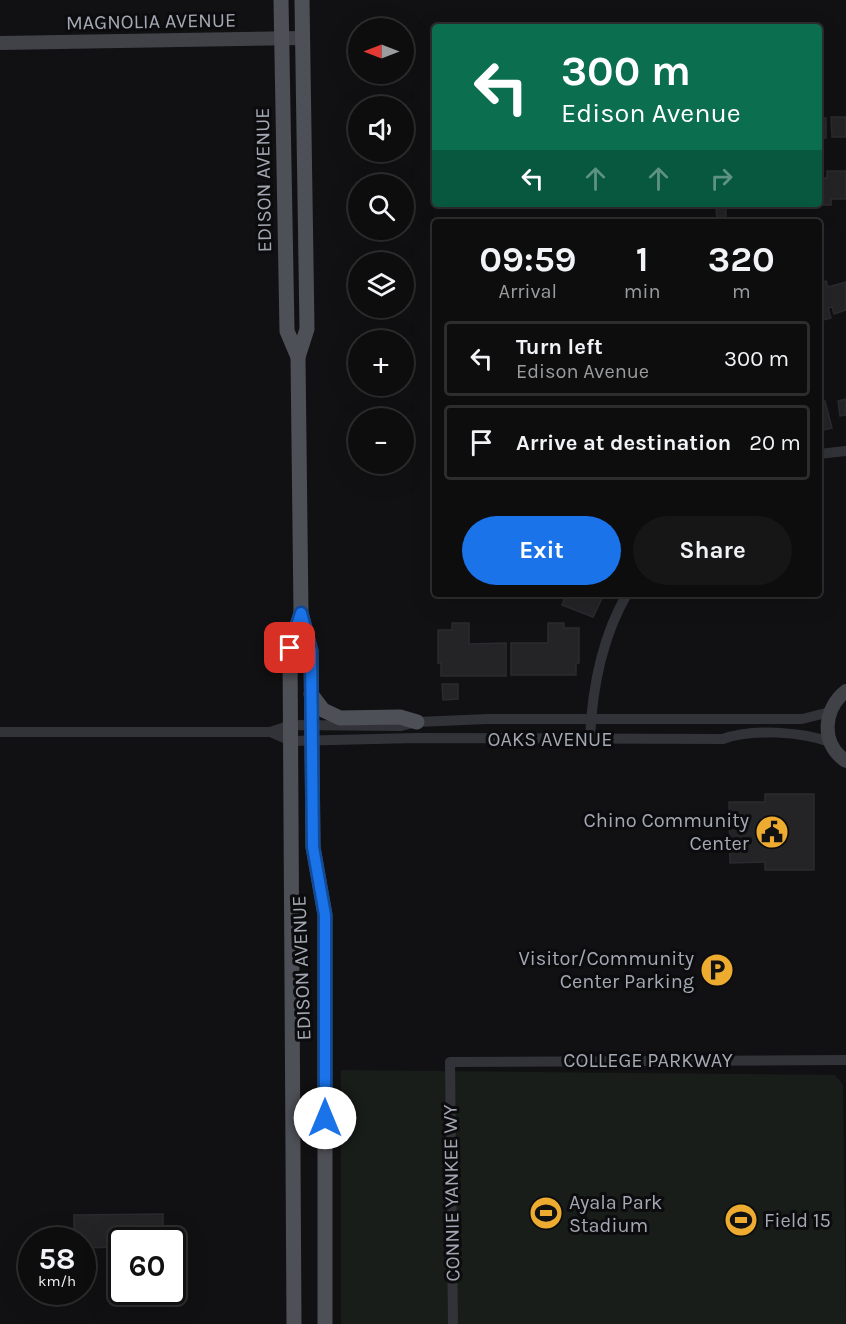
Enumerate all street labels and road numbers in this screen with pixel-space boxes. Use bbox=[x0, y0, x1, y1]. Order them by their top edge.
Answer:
street label: MAGNOLIA AVENUE bbox=[66, 9, 236, 34]
street label: EDISON AVENUE bbox=[251, 107, 276, 253]
street label: OAKS AVENUE bbox=[488, 728, 612, 751]
street label: EDISON AVENUE bbox=[287, 895, 316, 1041]
street label: COLLEGE PARKWAY bbox=[563, 1049, 733, 1072]
street label: CONNIE YANKEE WY bbox=[438, 1104, 465, 1282]

